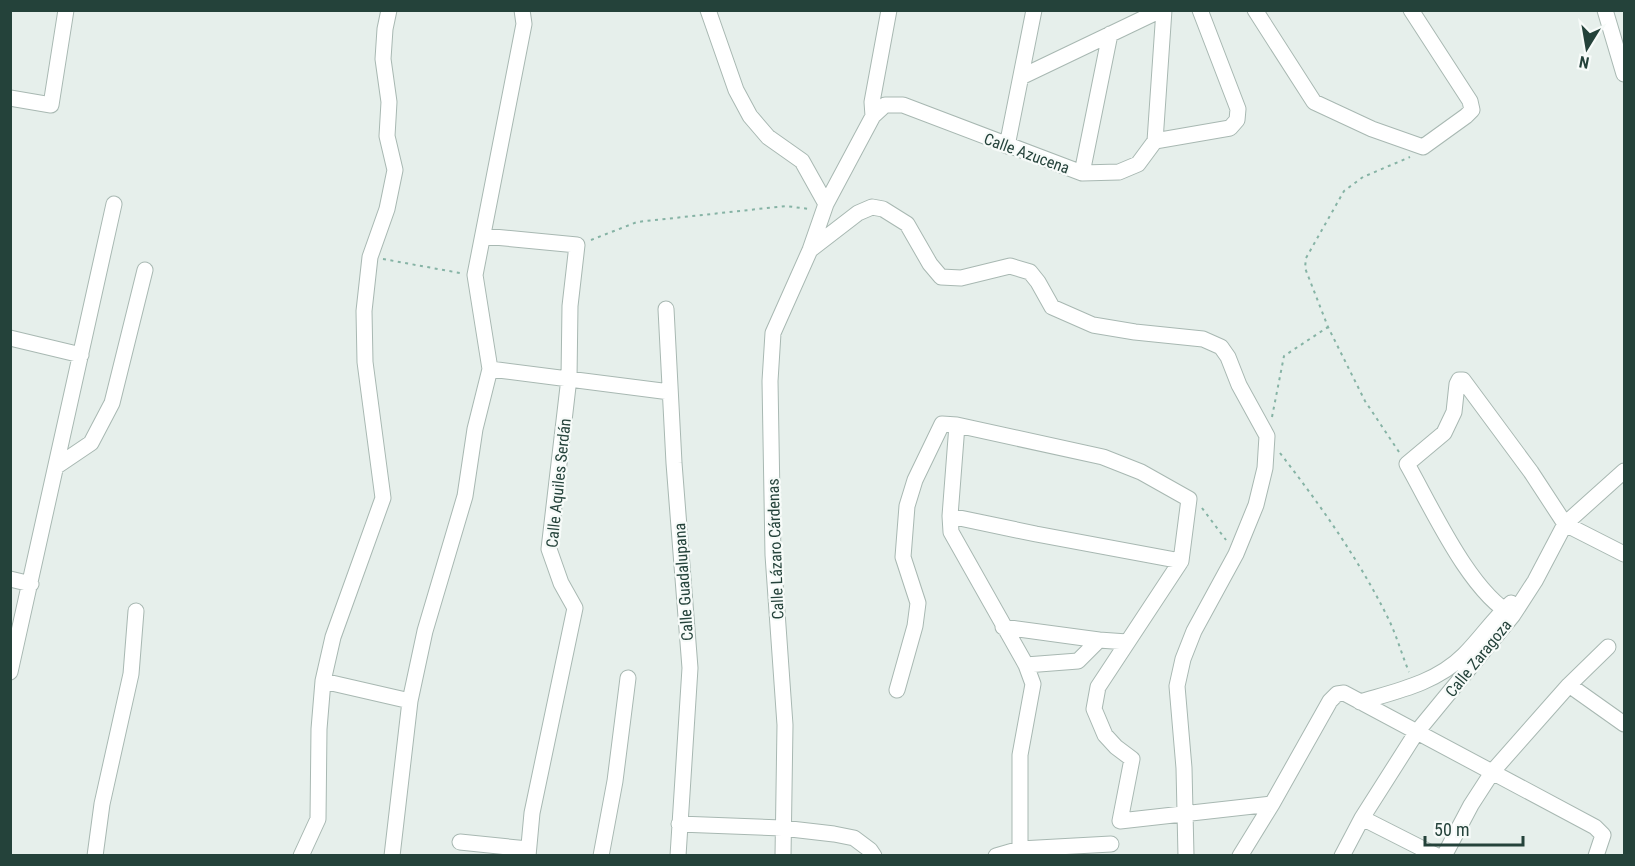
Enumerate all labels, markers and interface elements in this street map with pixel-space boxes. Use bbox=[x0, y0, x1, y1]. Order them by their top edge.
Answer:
north arrow bbox=[1557, 18, 1617, 78]
text: N bbox=[1578, 52, 1591, 72]
street label: Calle Azucena bbox=[981, 129, 1072, 178]
street label: Calle Aquiles Serdán bbox=[542, 417, 575, 549]
street label: Calle Lázaro Cárdenas bbox=[764, 478, 787, 620]
street label: Calle Guadalupana bbox=[670, 522, 697, 642]
street label: Calle Zaragoza bbox=[1441, 616, 1515, 701]
scale bar bbox=[1425, 809, 1522, 847]
text: 50 m bbox=[1434, 819, 1469, 840]

